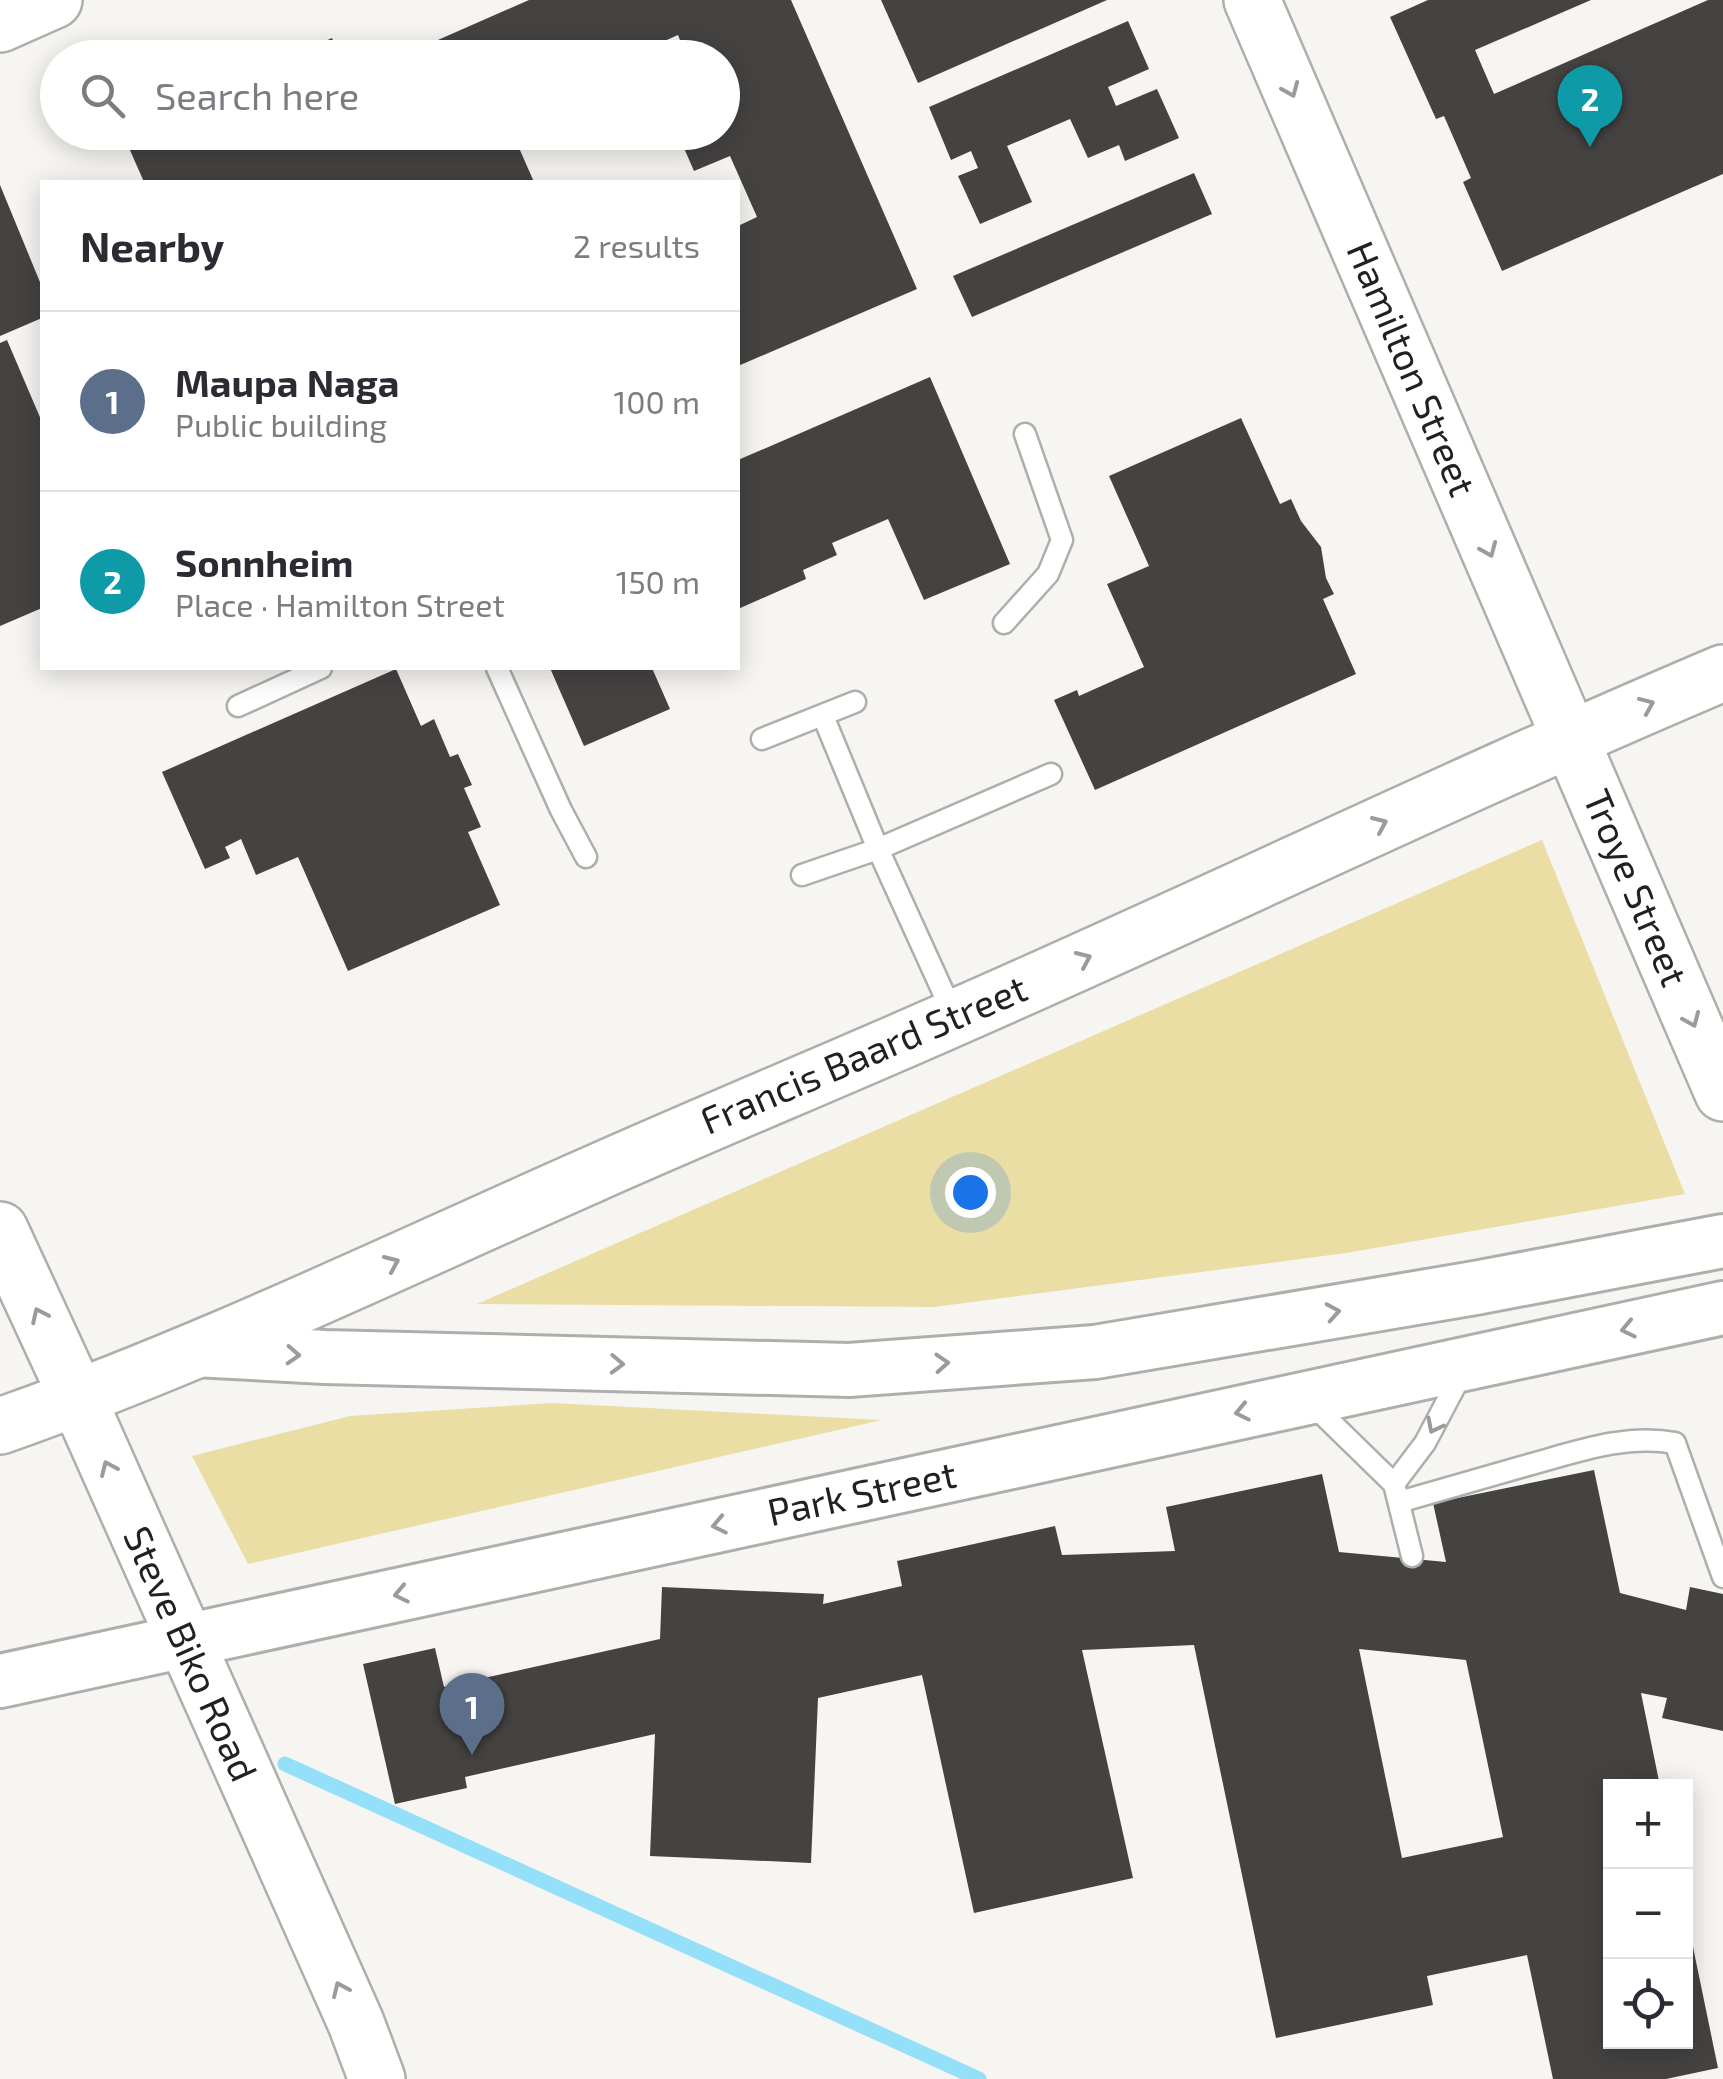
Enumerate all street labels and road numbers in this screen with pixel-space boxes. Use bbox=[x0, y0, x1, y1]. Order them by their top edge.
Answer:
street label: Hamilton Street bbox=[1338, 234, 1487, 502]
street label: Troye Street bbox=[1575, 782, 1699, 992]
street label: Francis Baard Street bbox=[693, 964, 1033, 1143]
street label: Park Street bbox=[763, 1450, 960, 1534]
street label: Steve Biko Road bbox=[115, 1519, 269, 1788]

